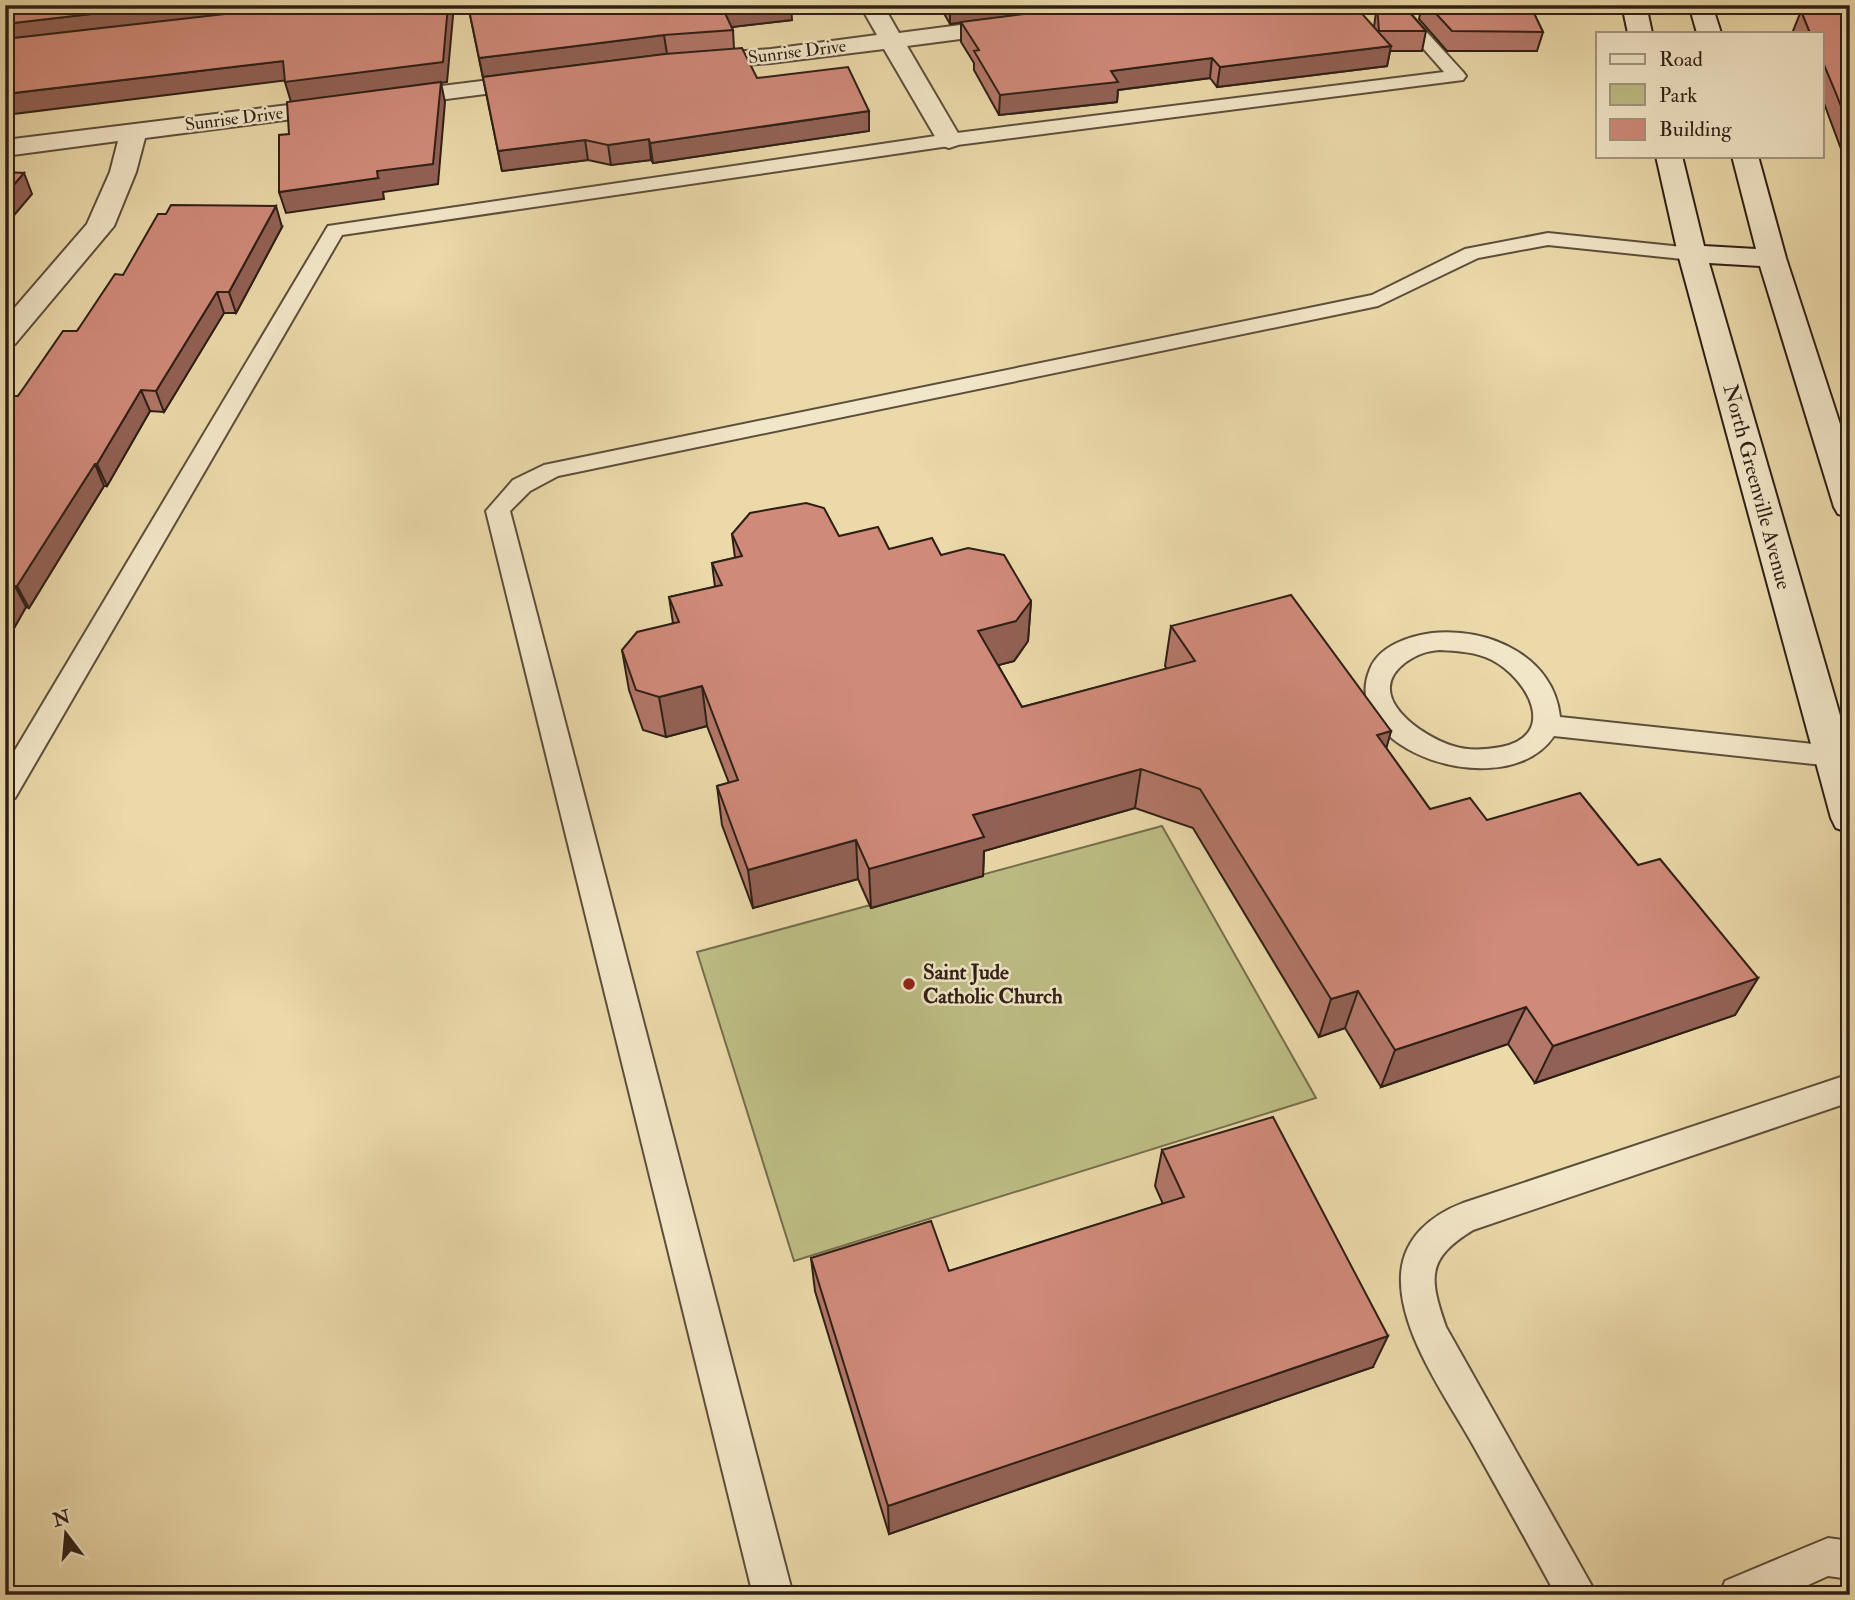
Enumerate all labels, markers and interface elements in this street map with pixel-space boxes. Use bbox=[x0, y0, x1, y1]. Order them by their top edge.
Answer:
legend bbox=[1596, 32, 1824, 158]
street label: Sunrise Drive bbox=[747, 35, 848, 69]
text: Road bbox=[1659, 46, 1704, 73]
text: Park bbox=[1659, 82, 1697, 109]
street label: Sunrise Drive bbox=[184, 102, 285, 136]
text: Building bbox=[1659, 116, 1732, 143]
street label: North Greenville Avenue bbox=[1717, 381, 1797, 593]
place label: Saint Jude Catholic Church bbox=[923, 959, 1063, 1010]
marker: Saint Jude Catholic Church bbox=[901, 976, 917, 992]
north arrow bbox=[32, 1498, 102, 1568]
text: N bbox=[49, 1504, 74, 1533]

